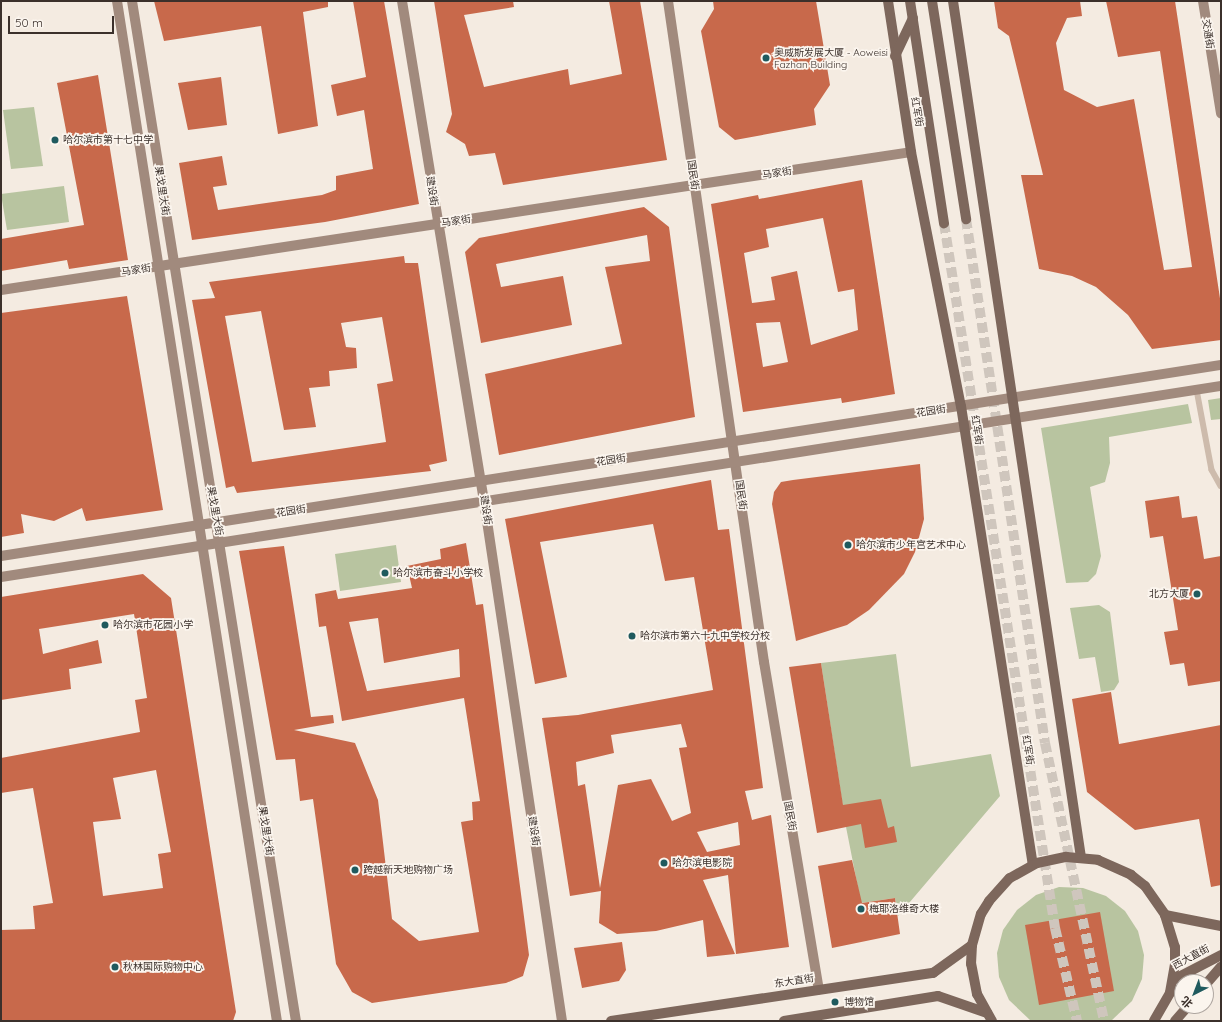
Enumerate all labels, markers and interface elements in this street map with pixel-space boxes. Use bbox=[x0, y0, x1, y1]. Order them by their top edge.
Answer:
scale bar bbox=[10, 8, 116, 34]
text: 50 m bbox=[15, 15, 43, 30]
street label: 交通街 bbox=[1200, 18, 1216, 50]
place label: 奥威斯发展大厦 - Aoweisi Fazhan Building bbox=[774, 46, 888, 70]
marker: 奥威斯发展大厦 - Aoweisi Fazhan Building bbox=[761, 53, 771, 63]
street label: 红军街 bbox=[908, 96, 926, 128]
place label: 哈尔滨市第十七中学 bbox=[63, 134, 153, 146]
marker: 哈尔滨市第十七中学 bbox=[50, 135, 60, 145]
street label: 国民街 bbox=[685, 159, 701, 191]
street label: 果戈里大街 bbox=[152, 165, 172, 217]
street label: 马家街 bbox=[761, 165, 793, 181]
street label: 建设街 bbox=[424, 175, 440, 207]
street label: 马家街 bbox=[440, 213, 472, 229]
street label: 马家街 bbox=[120, 262, 152, 278]
street label: 花园街 bbox=[915, 403, 947, 419]
street label: 红军街 bbox=[969, 414, 985, 446]
street label: 花园街 bbox=[595, 452, 627, 468]
street label: 国民街 bbox=[733, 479, 749, 511]
street label: 果戈里大街 bbox=[205, 485, 225, 537]
street label: 建设街 bbox=[478, 494, 494, 526]
street label: 花园街 bbox=[275, 503, 307, 519]
place label: 哈尔滨市少年宫艺术中心 bbox=[856, 539, 966, 551]
marker: 哈尔滨市少年宫艺术中心 bbox=[843, 540, 853, 550]
place label: 哈尔滨市奋斗小学校 bbox=[393, 567, 483, 579]
marker: 哈尔滨市奋斗小学校 bbox=[380, 568, 390, 578]
place label: 北方大厦 bbox=[1149, 588, 1189, 600]
marker: 北方大厦 bbox=[1192, 589, 1202, 599]
place label: 哈尔滨市花园小学 bbox=[113, 619, 193, 631]
marker: 哈尔滨市花园小学 bbox=[100, 620, 110, 630]
place label: 哈尔滨市第六十九中学校分校 bbox=[640, 630, 770, 642]
marker: 哈尔滨市第六十九中学校分校 bbox=[627, 631, 637, 641]
street label: 红军街 bbox=[1020, 734, 1036, 766]
street label: 国民街 bbox=[781, 800, 799, 832]
street label: 果戈里大街 bbox=[256, 805, 276, 857]
street label: 建设街 bbox=[526, 815, 542, 847]
place label: 哈尔滨电影院 bbox=[672, 857, 732, 869]
marker: 哈尔滨电影院 bbox=[659, 858, 669, 868]
place label: 跨越新天地购物广场 bbox=[363, 864, 453, 876]
marker: 跨越新天地购物广场 bbox=[350, 865, 360, 875]
place label: 梅耶洛维奇大楼 bbox=[869, 903, 939, 915]
marker: 梅耶洛维奇大楼 bbox=[856, 904, 866, 914]
street label: 西大直街 bbox=[1171, 942, 1211, 972]
place label: 秋林国际购物中心 bbox=[123, 961, 203, 973]
marker: 秋林国际购物中心 bbox=[110, 962, 120, 972]
street label: 东大直街 bbox=[773, 972, 815, 990]
north arrow bbox=[1174, 974, 1214, 1014]
text: 北 bbox=[1178, 993, 1195, 1011]
marker: 博物馆 bbox=[829, 996, 841, 1008]
place label: 博物馆 bbox=[844, 996, 874, 1008]

